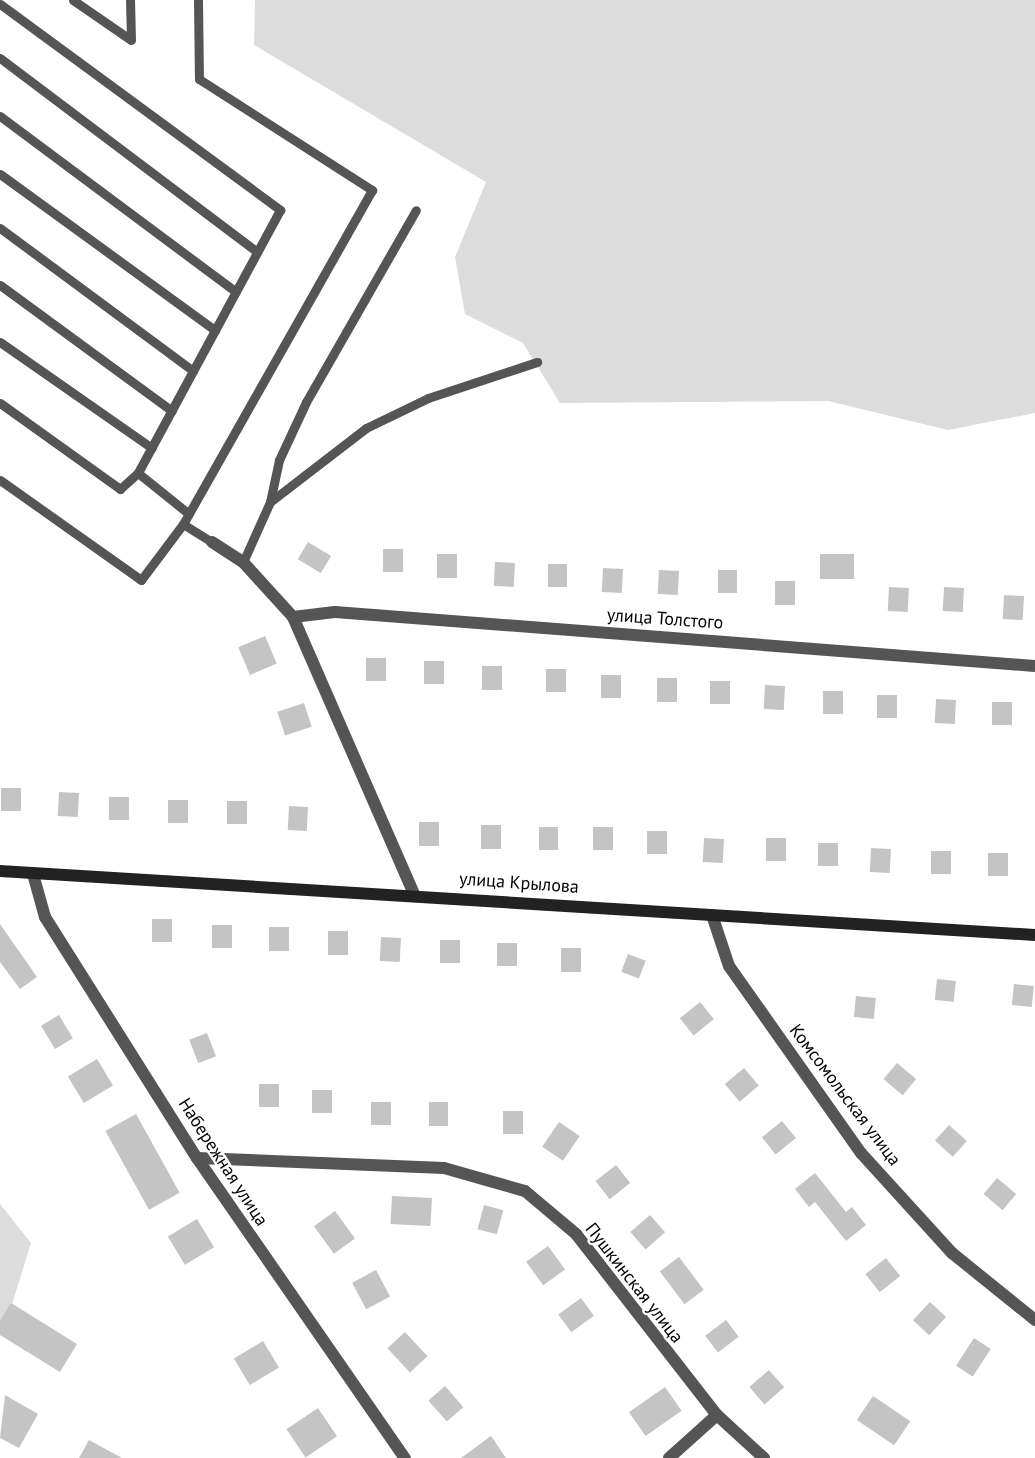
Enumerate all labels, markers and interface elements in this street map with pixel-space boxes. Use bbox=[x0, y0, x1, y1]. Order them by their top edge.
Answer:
street label: улица Толстого bbox=[606, 604, 724, 634]
street label: улица Крылова bbox=[458, 868, 580, 898]
street label: Комсомольская улица bbox=[785, 1020, 905, 1170]
street label: Набережная улица bbox=[174, 1094, 272, 1230]
street label: Пушкинская улица bbox=[580, 1219, 688, 1347]

